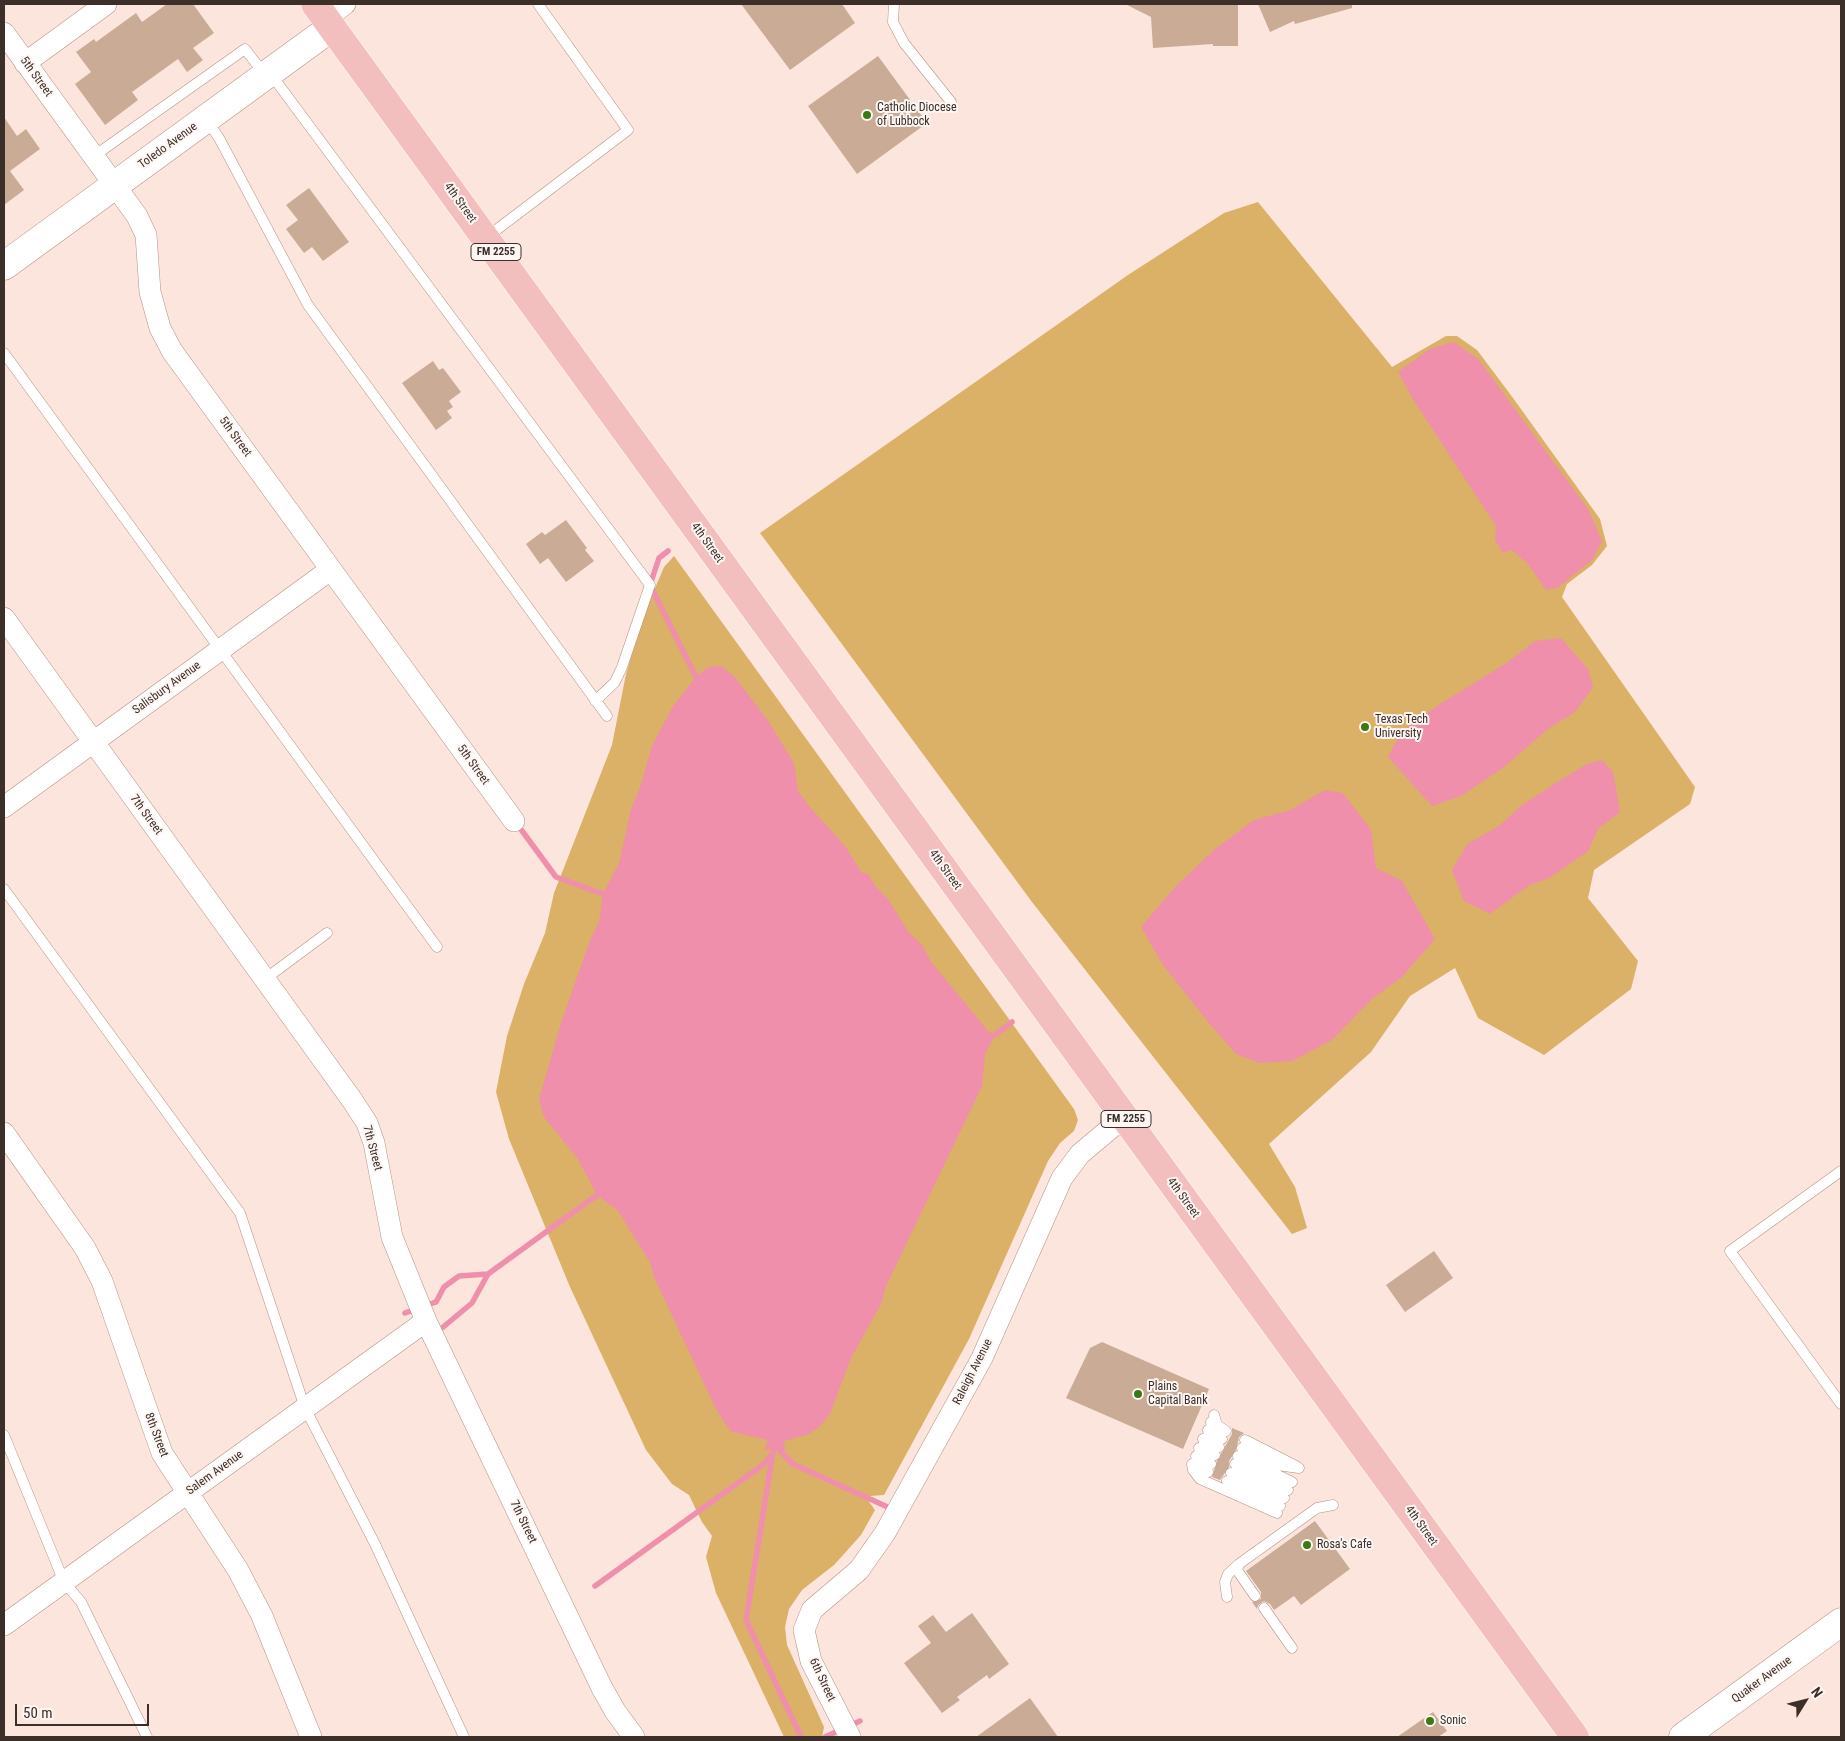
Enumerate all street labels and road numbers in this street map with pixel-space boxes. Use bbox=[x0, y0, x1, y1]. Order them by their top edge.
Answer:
street label: 5th Street bbox=[17, 54, 55, 100]
street label: Toledo Avenue bbox=[136, 120, 200, 172]
street label: 4th Street bbox=[441, 180, 479, 226]
road number: FM 2255 bbox=[471, 243, 521, 260]
street label: 5th Street bbox=[216, 414, 254, 460]
street label: 4th Street bbox=[688, 520, 726, 566]
street label: Salisbury Avenue bbox=[130, 658, 204, 718]
street label: 5th Street bbox=[454, 742, 492, 788]
street label: 7th Street bbox=[127, 792, 165, 838]
street label: 4th Street bbox=[926, 847, 964, 893]
road number: FM 2255 bbox=[1101, 1110, 1151, 1128]
street label: 7th Street bbox=[359, 1124, 385, 1172]
street label: 4th Street bbox=[1164, 1175, 1202, 1221]
street label: Raleigh Avenue bbox=[950, 1337, 996, 1407]
street label: 8th Street bbox=[141, 1411, 171, 1459]
street label: Salem Avenue bbox=[184, 1448, 246, 1498]
street label: 7th Street bbox=[506, 1498, 540, 1546]
street label: 4th Street bbox=[1402, 1503, 1440, 1549]
street label: Quaker Avenue bbox=[1729, 1653, 1795, 1707]
street label: 6th Street bbox=[806, 1656, 838, 1704]

